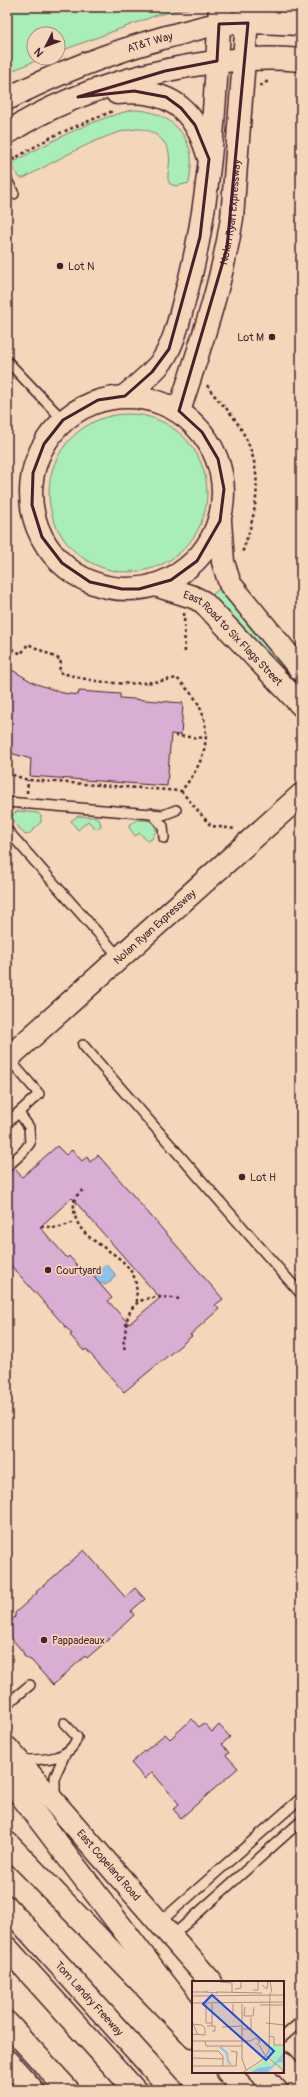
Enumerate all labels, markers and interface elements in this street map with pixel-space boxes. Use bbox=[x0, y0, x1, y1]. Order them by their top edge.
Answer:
north arrow bbox=[26, 26, 66, 66]
street label: AT&T Way bbox=[125, 29, 174, 55]
text: N bbox=[31, 45, 46, 59]
street label: Nolan Ryan Expressway bbox=[217, 159, 243, 266]
place label: Lot N bbox=[68, 260, 94, 273]
marker: Lot N bbox=[55, 261, 65, 271]
place label: Lot M bbox=[237, 331, 264, 344]
marker: Lot M bbox=[267, 332, 277, 342]
street label: East Road to Six Flags Street bbox=[182, 588, 286, 689]
street label: Nolan Ryan Expressway bbox=[111, 886, 198, 967]
place label: Lot H bbox=[250, 1171, 276, 1184]
marker: Lot H bbox=[237, 1172, 247, 1182]
place label: Courtyard bbox=[56, 1264, 102, 1277]
marker: Courtyard bbox=[43, 1265, 53, 1275]
place label: Pappadeaux bbox=[52, 1634, 105, 1647]
marker: Pappadeaux bbox=[39, 1635, 49, 1645]
street label: East Copeland Road bbox=[74, 1827, 143, 1903]
street label: Tom Landry Freeway bbox=[53, 1959, 126, 2038]
inset map bbox=[192, 1981, 284, 2073]

